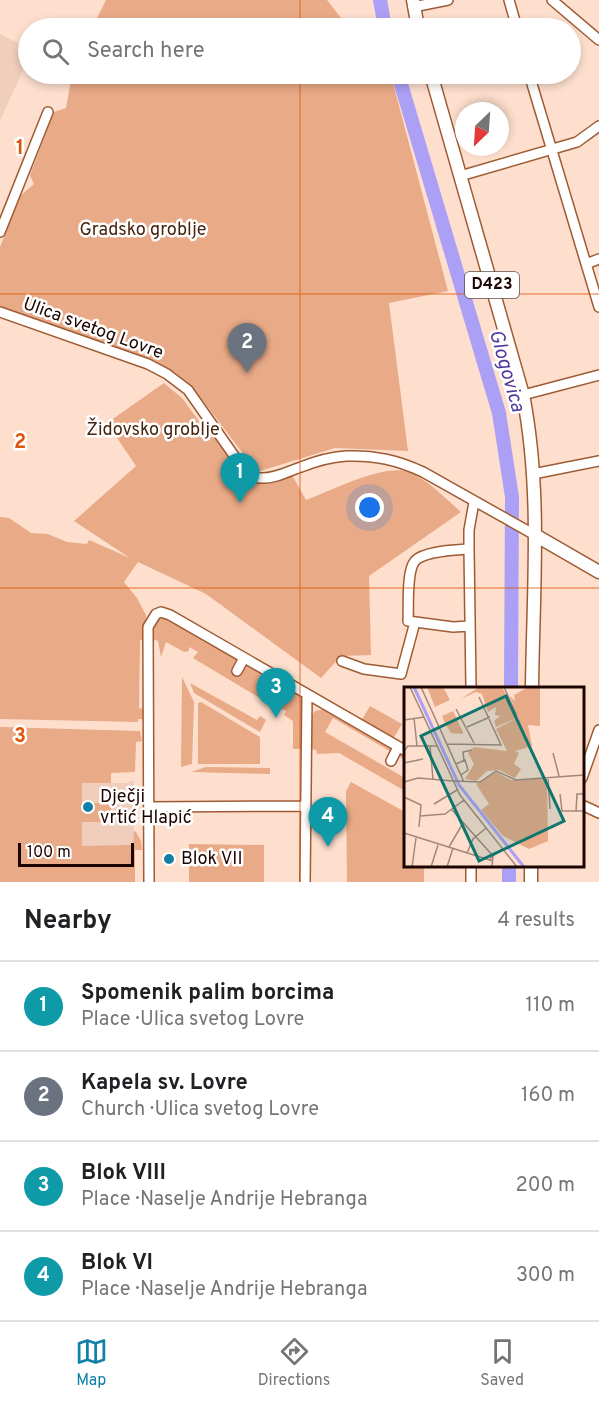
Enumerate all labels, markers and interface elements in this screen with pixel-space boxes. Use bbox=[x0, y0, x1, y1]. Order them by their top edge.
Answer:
search box bbox=[18, 18, 581, 84]
icon: search bbox=[39, 35, 72, 68]
text: Search here bbox=[87, 38, 205, 65]
north arrow bbox=[455, 102, 509, 156]
text: 1 bbox=[16, 136, 24, 162]
park label: Gradsko groblje bbox=[79, 219, 207, 242]
road number: D423 bbox=[465, 272, 519, 298]
street label: Ulica svetog Lovre bbox=[20, 293, 166, 365]
pin: 2 bbox=[228, 324, 266, 373]
water label: Glogovica bbox=[482, 327, 530, 416]
park label: Židovsko groblje bbox=[86, 417, 220, 442]
text: 2 bbox=[14, 430, 26, 456]
pin: 1 bbox=[220, 454, 260, 503]
your location bbox=[355, 493, 384, 522]
pin: 3 bbox=[256, 668, 296, 718]
inset map bbox=[404, 687, 584, 867]
text: 3 bbox=[14, 724, 26, 750]
place label: Dječji vrtić Hlapić bbox=[100, 786, 192, 830]
pin: 4 bbox=[308, 798, 348, 847]
marker: Dječji vrtić Hlapić bbox=[81, 800, 95, 814]
scale bar bbox=[18, 840, 134, 868]
text: 100 m bbox=[27, 843, 71, 863]
place label: Blok VII bbox=[181, 848, 242, 871]
marker: Blok VII bbox=[162, 852, 176, 866]
text: Nearby bbox=[24, 905, 112, 938]
text: 4 results bbox=[498, 908, 575, 934]
text: Spomenik palim borcima bbox=[81, 980, 334, 1007]
text: 1 bbox=[40, 993, 48, 1019]
text: 110 m bbox=[526, 993, 575, 1019]
text: Place · Ulica svetog Lovre bbox=[81, 1007, 304, 1033]
text: Kapela sv. Lovre bbox=[81, 1070, 248, 1097]
text: 2 bbox=[37, 1083, 50, 1109]
text: 160 m bbox=[521, 1083, 575, 1109]
text: Church · Ulica svetog Lovre bbox=[81, 1097, 319, 1123]
text: Blok VIII bbox=[81, 1160, 166, 1187]
text: 3 bbox=[38, 1173, 50, 1199]
text: 200 m bbox=[516, 1173, 575, 1199]
text: Place · Naselje Andrije Hebranga bbox=[81, 1187, 367, 1213]
text: Blok VI bbox=[81, 1250, 153, 1277]
text: 4 bbox=[37, 1263, 50, 1289]
text: 300 m bbox=[516, 1263, 575, 1289]
text: Place · Naselje Andrije Hebranga bbox=[81, 1277, 367, 1303]
tab: Map bbox=[75, 1335, 108, 1391]
tab: Directions bbox=[258, 1335, 330, 1391]
tab: Saved bbox=[480, 1335, 524, 1391]

